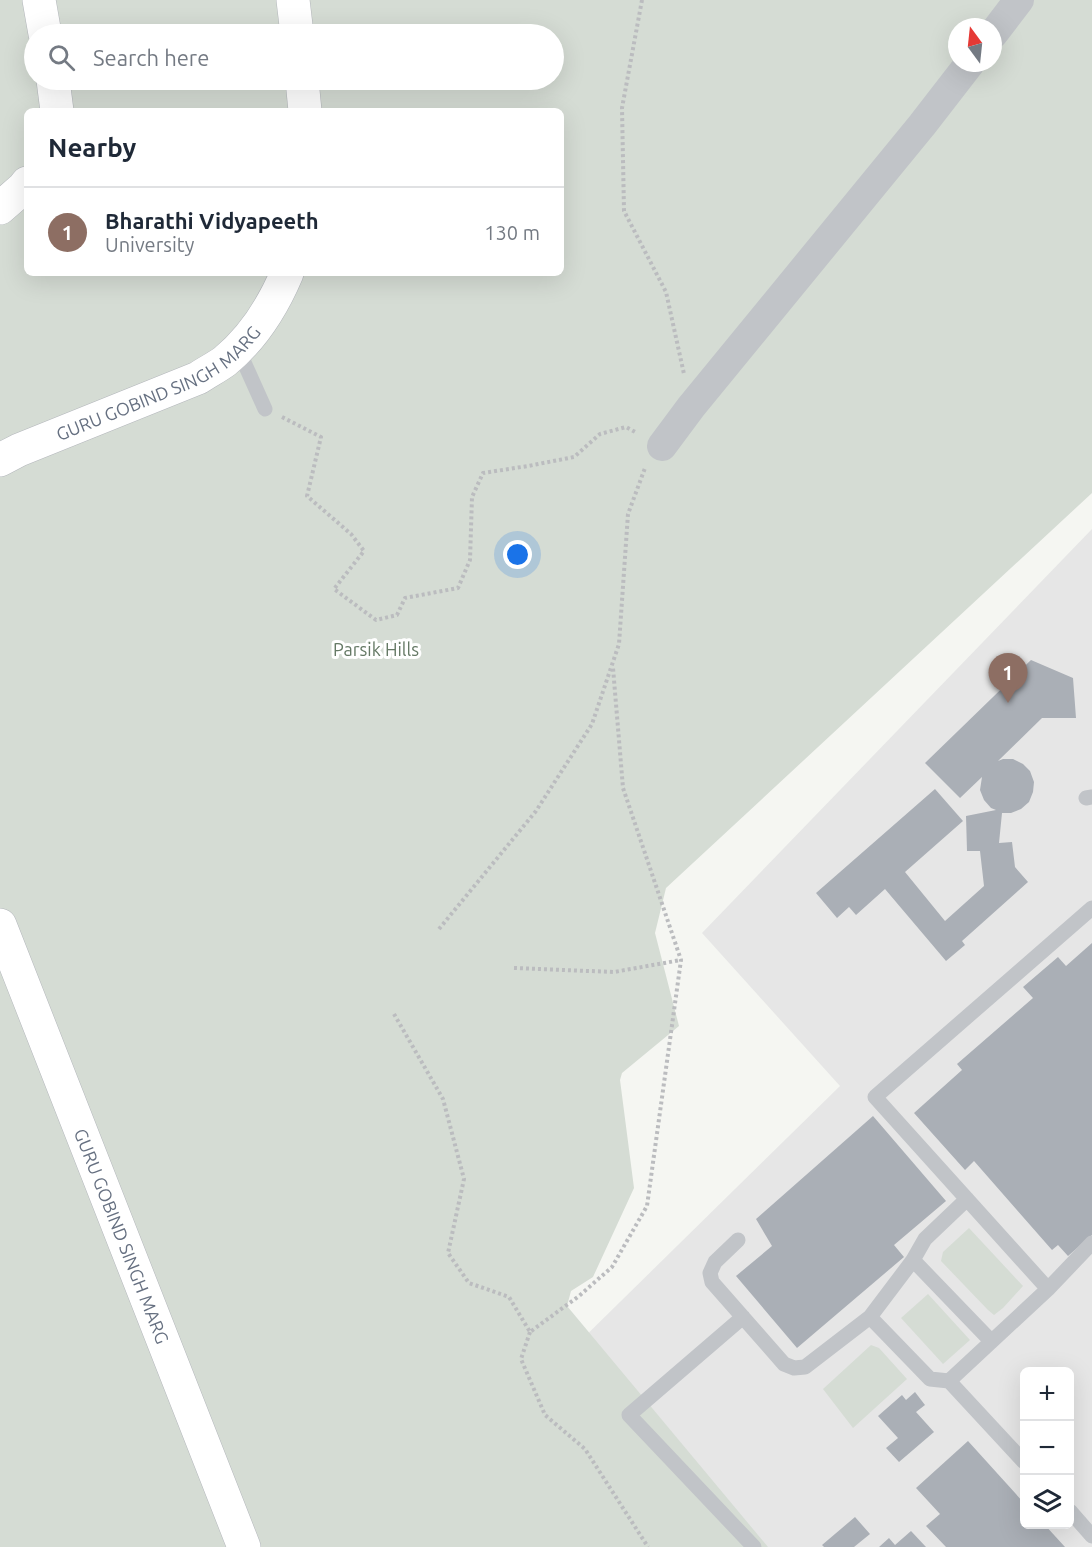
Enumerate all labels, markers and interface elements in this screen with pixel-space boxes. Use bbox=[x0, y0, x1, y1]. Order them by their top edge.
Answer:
north arrow bbox=[948, 18, 1002, 72]
search box bbox=[24, 24, 564, 90]
icon: search bbox=[45, 41, 78, 74]
text: Search here bbox=[93, 45, 209, 70]
text: Nearby bbox=[48, 133, 136, 162]
text: Bharathi Vidyapeeth bbox=[105, 208, 319, 233]
text: 1 bbox=[62, 221, 73, 244]
text: 130 m bbox=[484, 221, 540, 244]
text: University bbox=[105, 233, 194, 256]
street label: GURU GOBIND SINGH MARG bbox=[53, 322, 264, 444]
your location bbox=[503, 540, 532, 569]
park label: Parsik Hills bbox=[333, 639, 419, 659]
pin: 1 bbox=[988, 654, 1028, 703]
street label: GURU GOBIND SINGH MARG bbox=[71, 1125, 173, 1346]
map controls bbox=[1020, 1367, 1074, 1529]
button: + bbox=[1020, 1367, 1074, 1421]
button: − bbox=[1020, 1421, 1074, 1475]
button: layers bbox=[1020, 1475, 1074, 1529]

